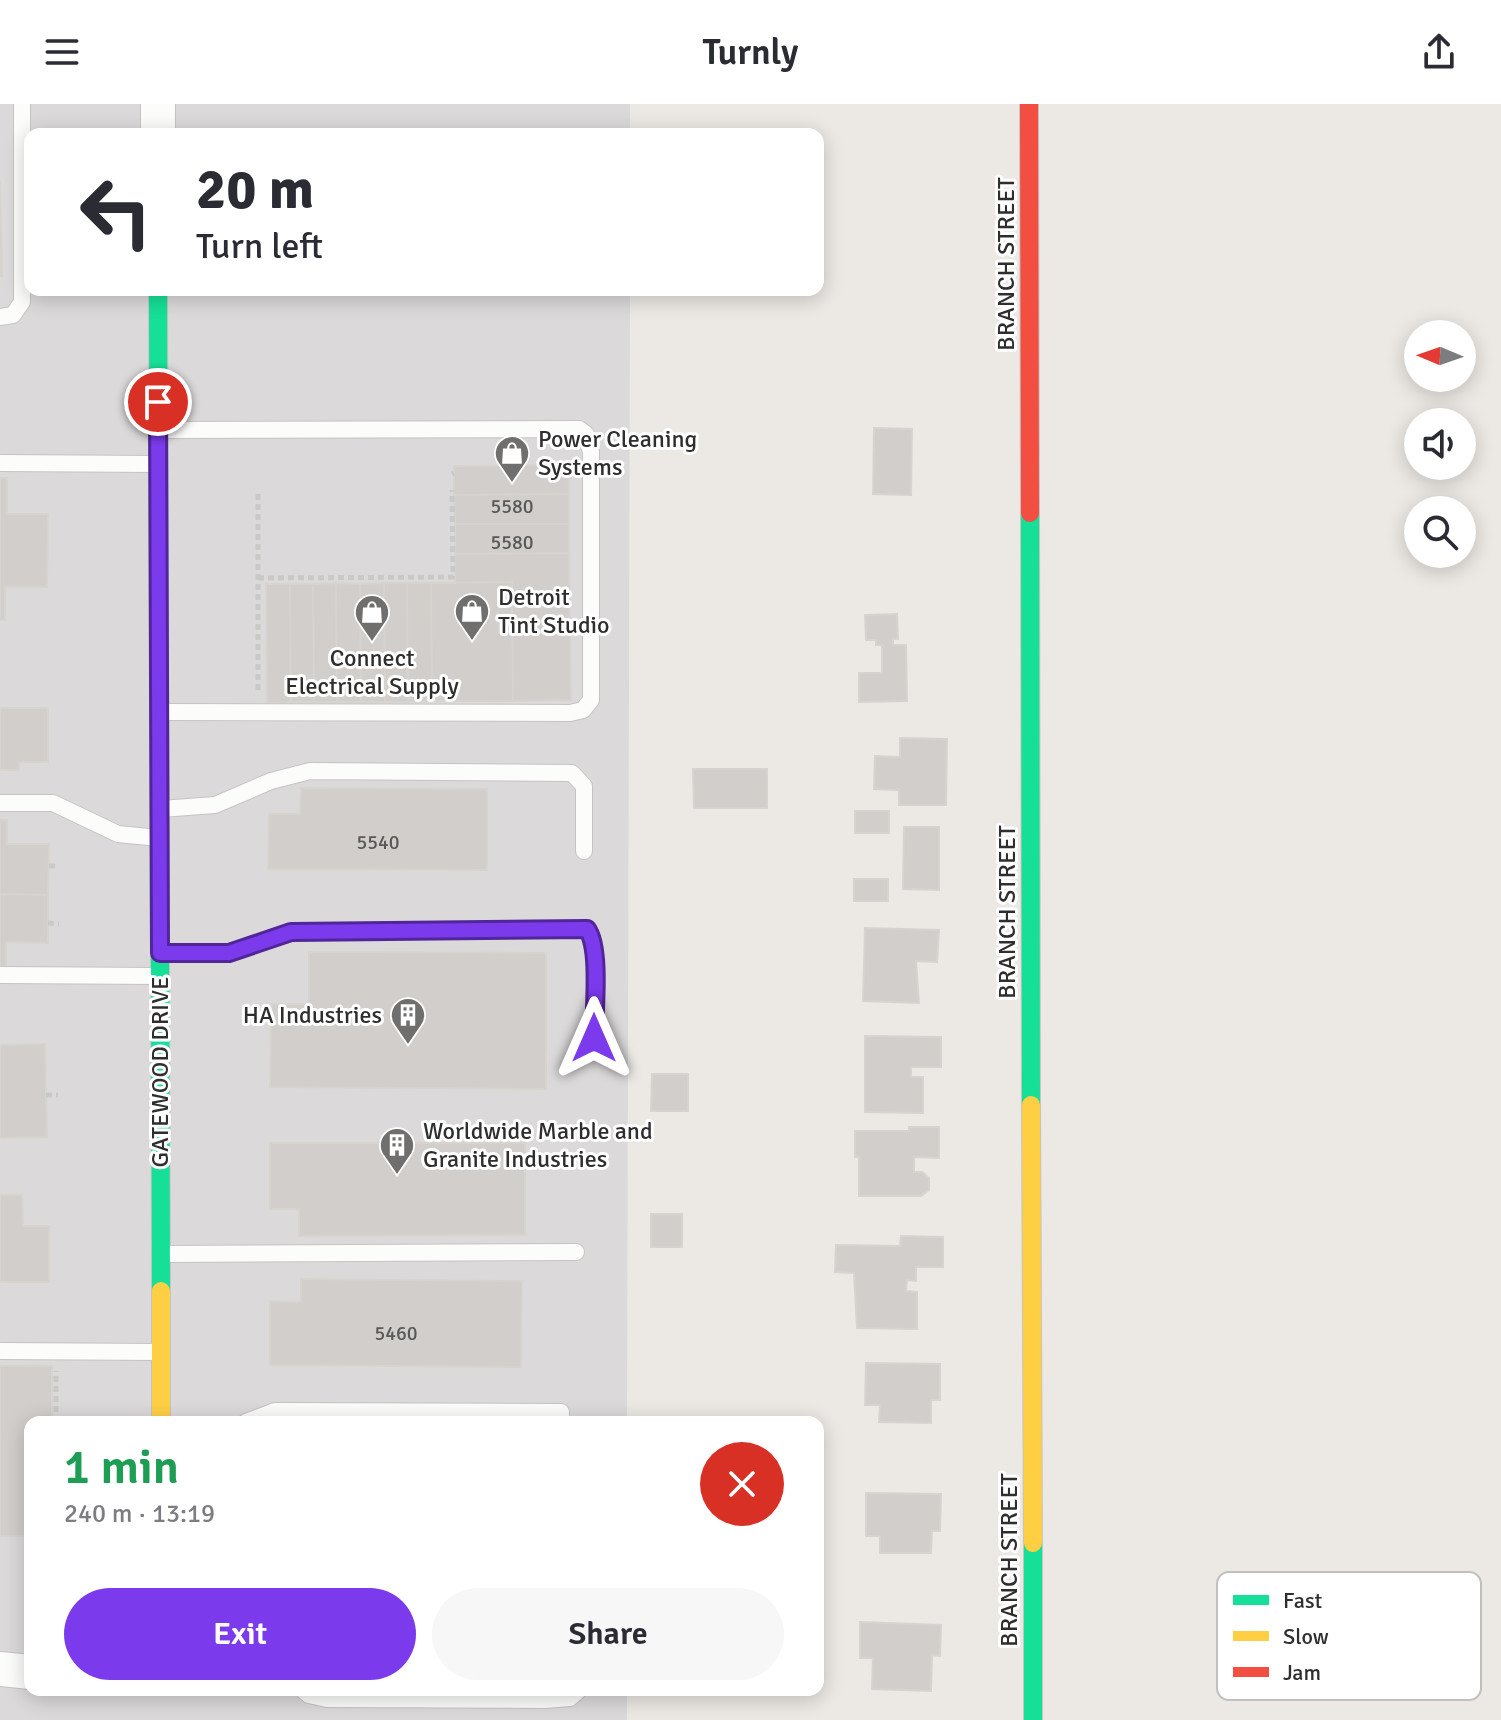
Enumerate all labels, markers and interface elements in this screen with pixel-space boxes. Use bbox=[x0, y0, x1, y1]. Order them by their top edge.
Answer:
icon: menu bbox=[40, 30, 84, 74]
text: Turnly bbox=[702, 30, 799, 75]
icon: share bbox=[1417, 30, 1461, 74]
text: 20 m bbox=[196, 155, 314, 224]
icon: left bbox=[64, 160, 168, 264]
street label: BRANCH STREET bbox=[991, 177, 1021, 351]
text: Turn left bbox=[196, 224, 323, 269]
north arrow bbox=[1404, 320, 1476, 392]
map controls bbox=[1404, 320, 1476, 568]
pin bbox=[124, 368, 192, 436]
icon: arrive bbox=[136, 380, 180, 424]
button: sound bbox=[1404, 408, 1476, 480]
place label: Power Cleaning Systems bbox=[538, 424, 697, 482]
shop icon: Power Cleaning Systems bbox=[493, 434, 531, 484]
house number: 5580 bbox=[490, 494, 534, 519]
button: search bbox=[1404, 496, 1476, 568]
house number: 5580 bbox=[490, 530, 534, 555]
place label: Detroit Tint Studio bbox=[498, 582, 610, 640]
shop icon: Detroit Tint Studio bbox=[453, 592, 491, 642]
shop icon: Connect Electrical Supply bbox=[353, 593, 391, 643]
place label: Connect Electrical Supply bbox=[285, 643, 459, 701]
street label: BRANCH STREET bbox=[992, 825, 1022, 999]
house number: 5540 bbox=[356, 830, 400, 855]
street label: GATEWOOD DRIVE bbox=[145, 976, 175, 1168]
building icon: HA Industries bbox=[389, 996, 427, 1046]
position arrow bbox=[552, 996, 636, 1080]
place label: HA Industries bbox=[243, 1000, 382, 1030]
place label: Worldwide Marble and Granite Industries bbox=[423, 1116, 653, 1174]
building icon: Worldwide Marble and Granite Industries bbox=[378, 1126, 416, 1176]
house number: 5460 bbox=[374, 1321, 418, 1346]
text: 1 min bbox=[64, 1438, 179, 1497]
button: close bbox=[700, 1442, 784, 1526]
street label: BRANCH STREET bbox=[994, 1473, 1024, 1647]
text: 240 m · 13:19 bbox=[64, 1498, 215, 1530]
legend bbox=[1217, 1572, 1481, 1700]
text: Fast bbox=[1283, 1587, 1323, 1614]
button: Exit bbox=[64, 1588, 416, 1680]
button: Share bbox=[432, 1588, 784, 1680]
text: Slow bbox=[1283, 1623, 1329, 1650]
text: Jam bbox=[1283, 1659, 1321, 1686]

